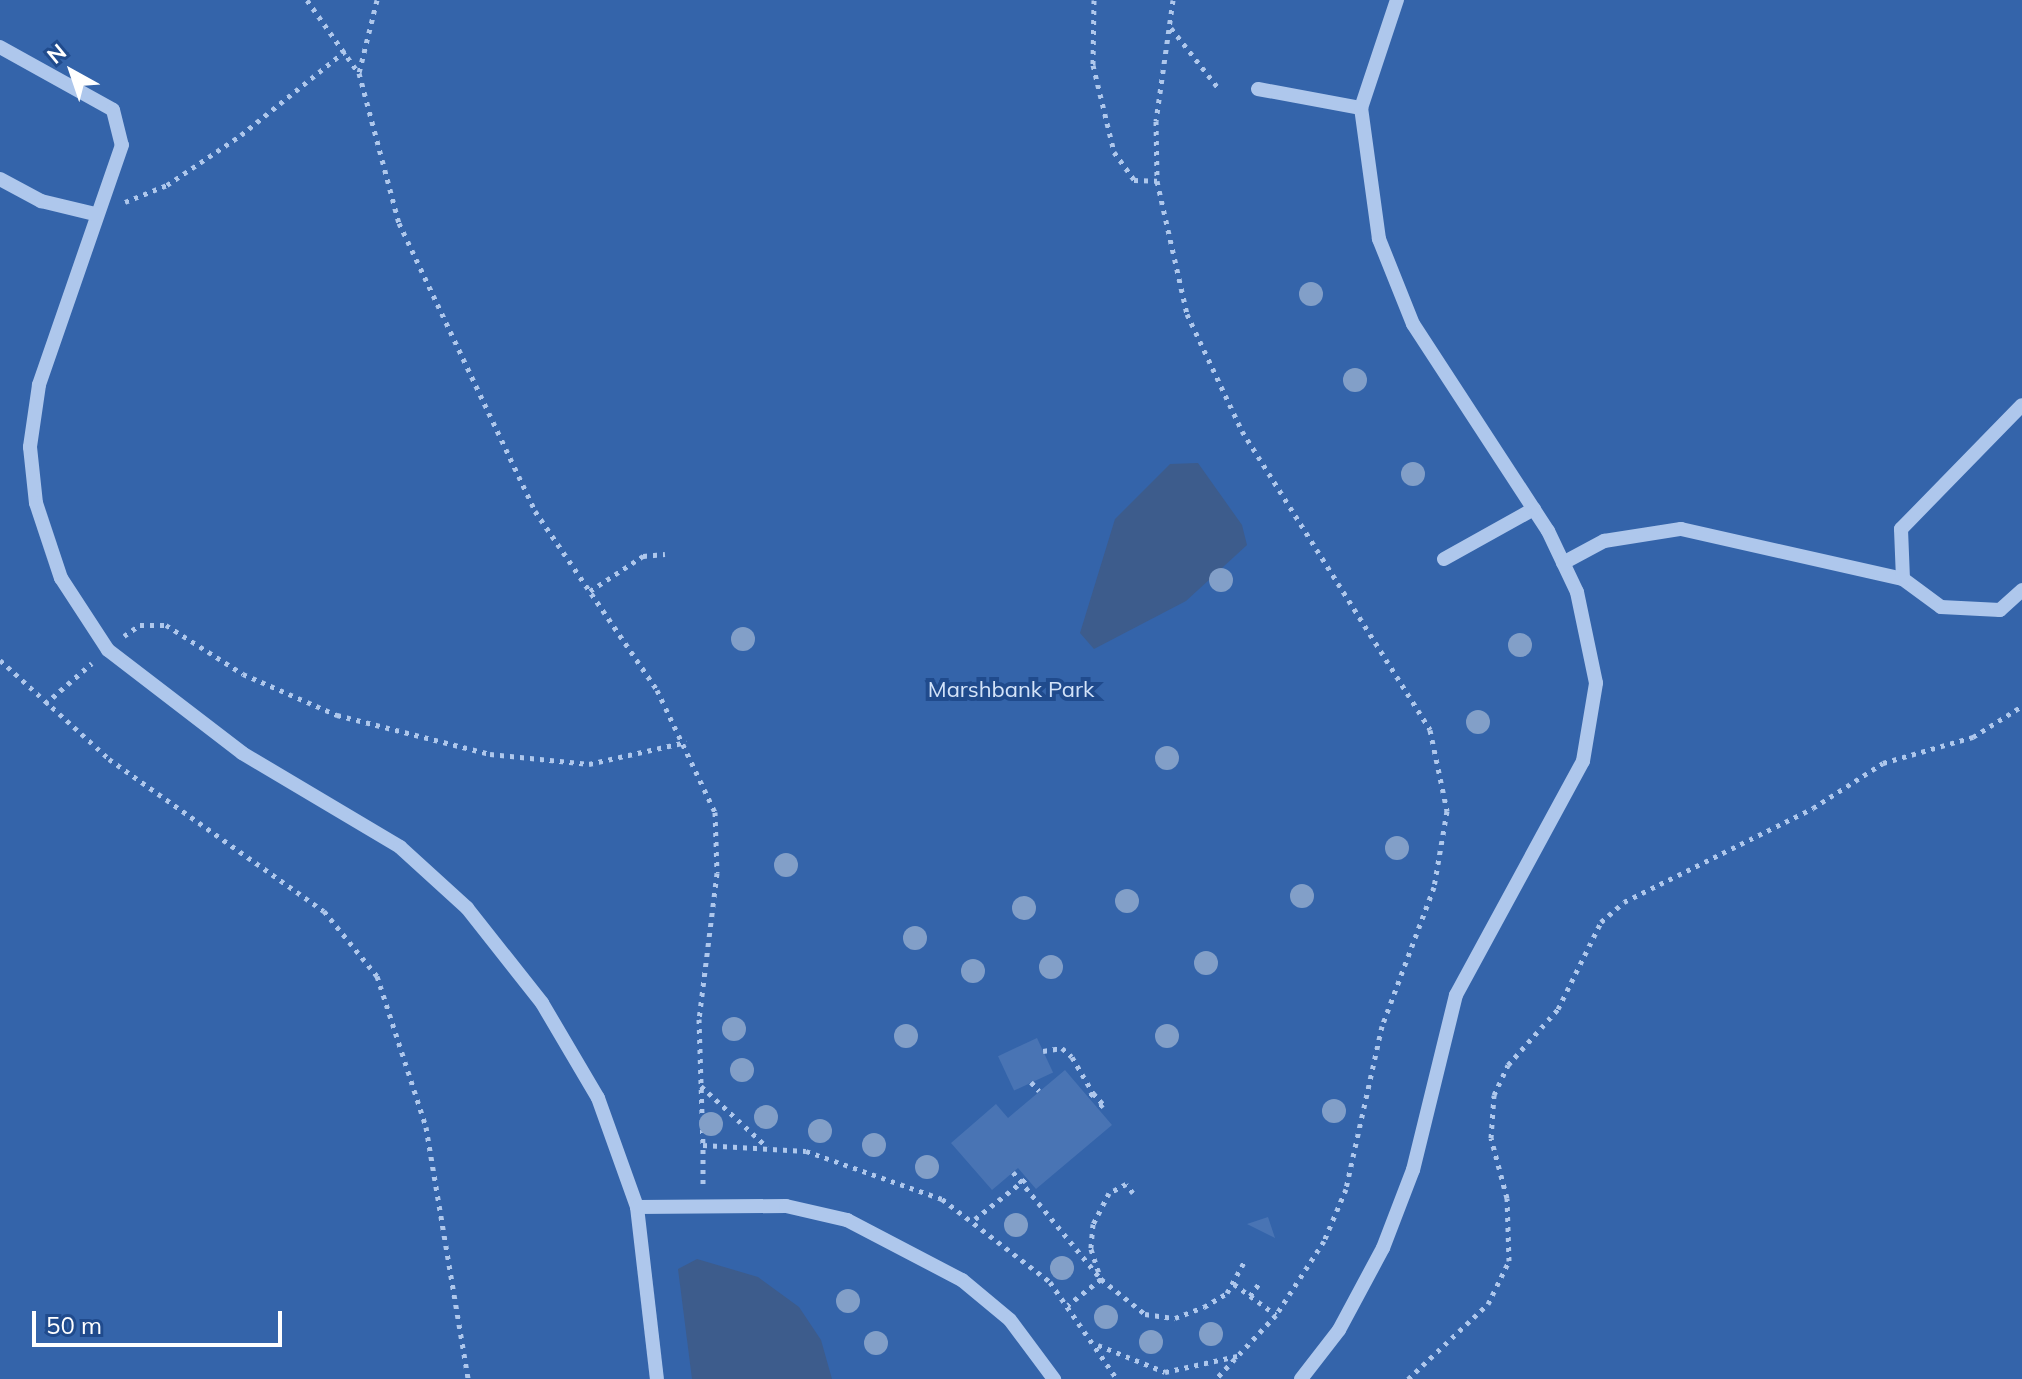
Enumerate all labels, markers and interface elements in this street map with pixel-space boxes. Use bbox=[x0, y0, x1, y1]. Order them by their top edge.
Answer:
north arrow bbox=[32, 32, 112, 112]
text: N bbox=[41, 38, 72, 70]
park label: Marshbank Park bbox=[928, 677, 1094, 703]
scale bar bbox=[36, 1295, 286, 1345]
text: 50 m bbox=[46, 1310, 102, 1340]

